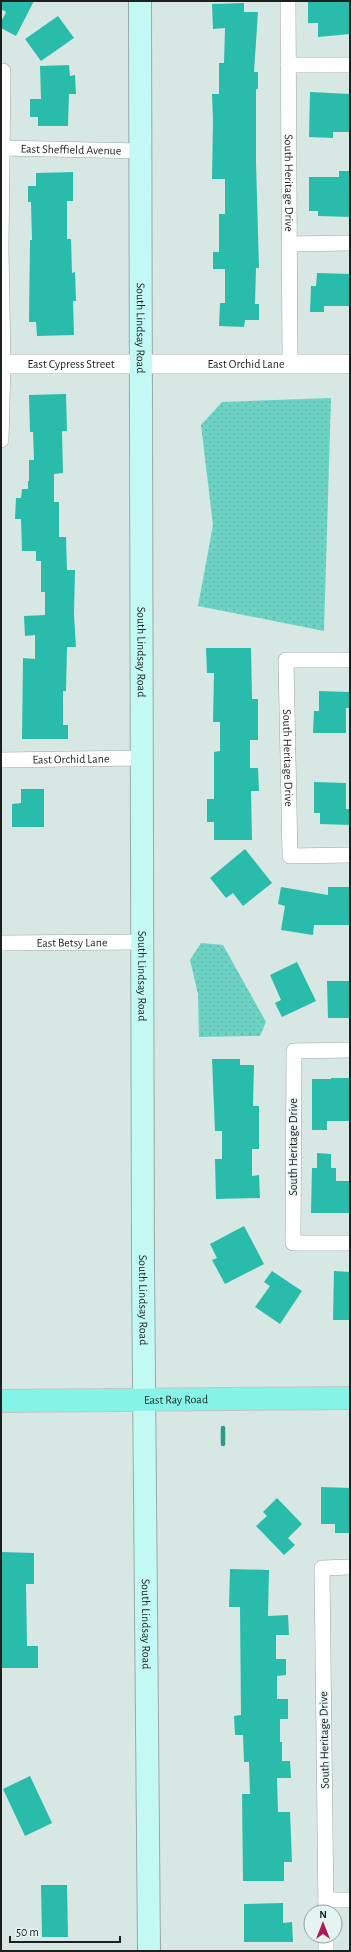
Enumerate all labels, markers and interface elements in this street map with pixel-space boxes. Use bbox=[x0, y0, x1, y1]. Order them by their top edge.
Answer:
street label: South Heritage Drive bbox=[283, 134, 295, 232]
street label: East Sheffield Avenue bbox=[20, 142, 121, 157]
street label: South Lindsay Road bbox=[134, 283, 147, 373]
street label: East Cypress Street bbox=[27, 358, 115, 371]
street label: East Orchid Lane bbox=[207, 358, 285, 370]
street label: South Lindsay Road bbox=[135, 607, 148, 697]
street label: South Heritage Drive bbox=[281, 709, 295, 807]
street label: East Orchid Lane bbox=[32, 752, 110, 766]
street label: South Lindsay Road bbox=[135, 931, 148, 1021]
street label: East Betsy Lane bbox=[37, 936, 107, 949]
street label: South Heritage Drive bbox=[287, 1098, 299, 1196]
street label: South Lindsay Road bbox=[136, 1255, 150, 1345]
street label: East Ray Road bbox=[144, 1393, 208, 1406]
street label: South Lindsay Road bbox=[139, 1579, 153, 1669]
street label: South Heritage Drive bbox=[317, 1691, 331, 1789]
north arrow bbox=[303, 1904, 343, 1944]
text: N bbox=[319, 1909, 327, 1920]
scale bar bbox=[10, 1918, 120, 1944]
text: 50 m bbox=[16, 1926, 39, 1938]

